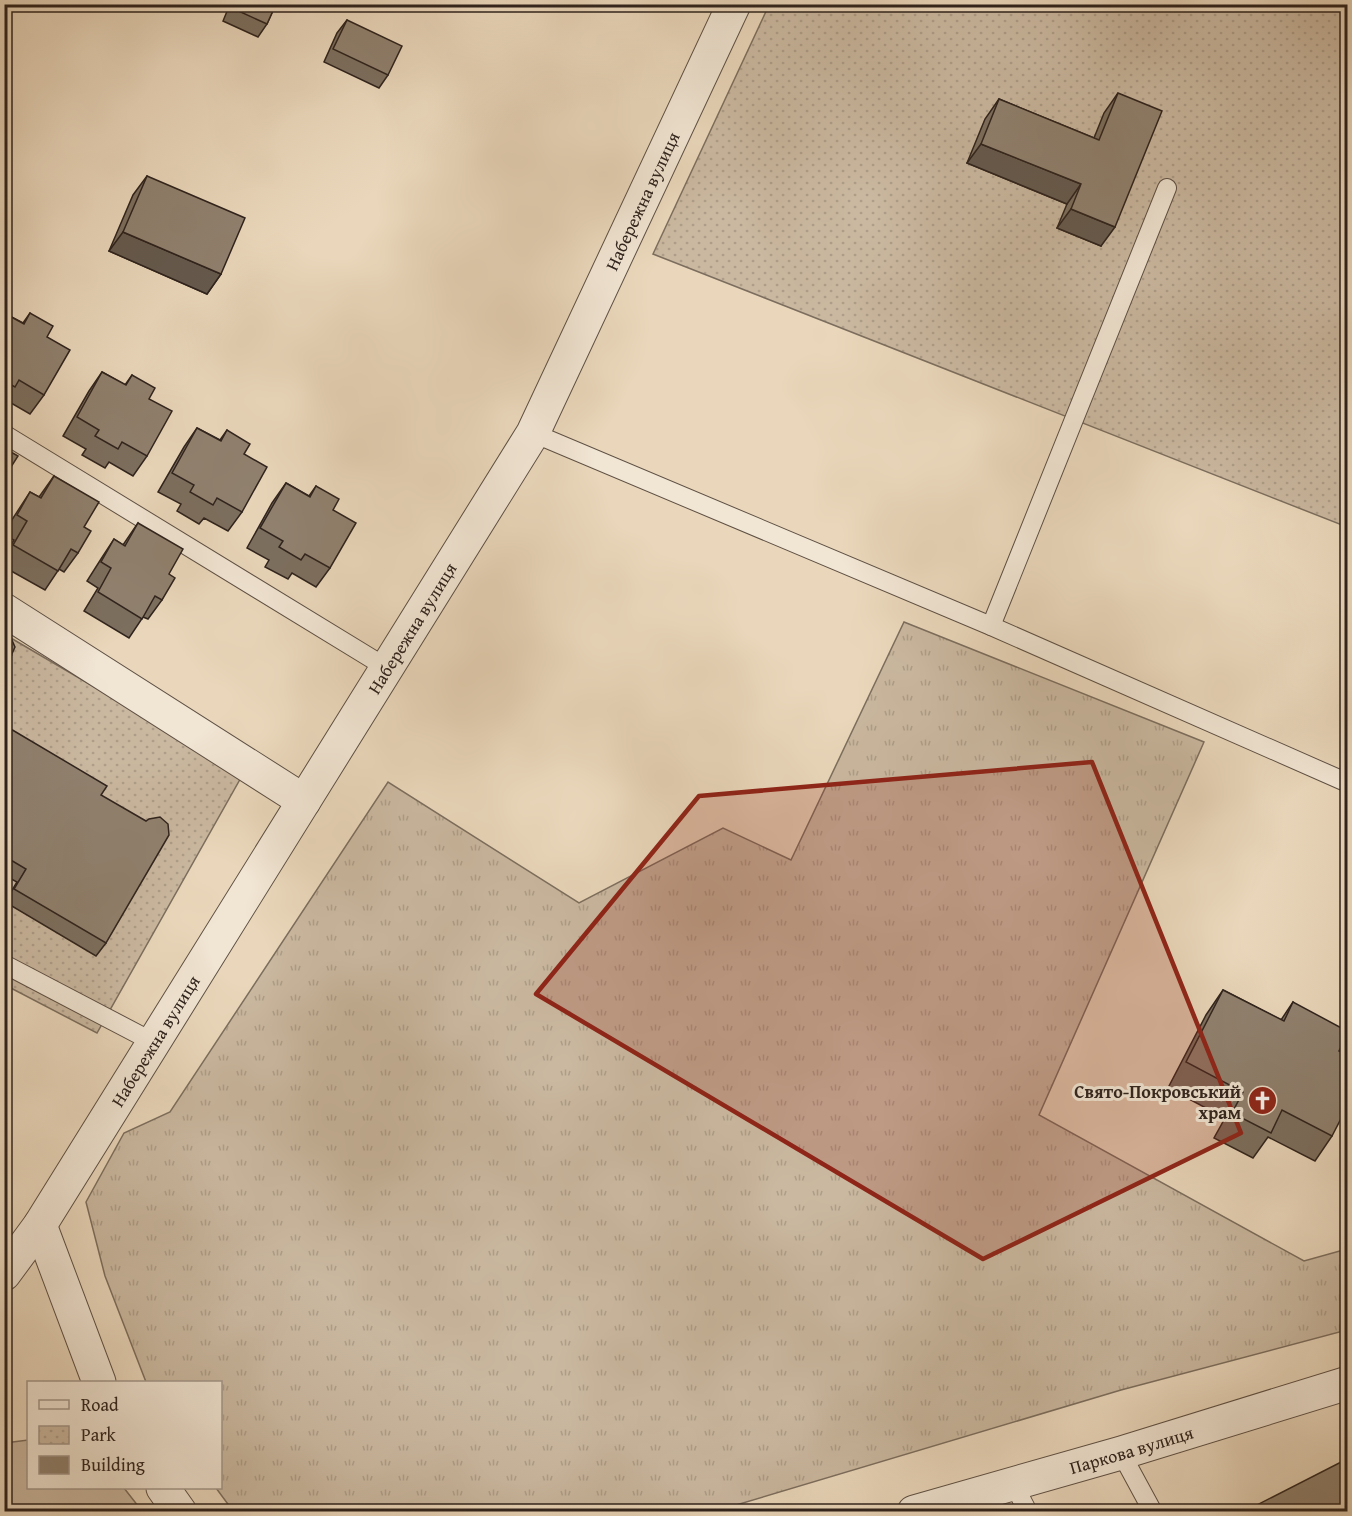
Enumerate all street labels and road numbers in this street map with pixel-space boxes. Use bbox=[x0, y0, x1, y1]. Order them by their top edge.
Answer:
street label: Набережна вулиця bbox=[598, 127, 686, 275]
street label: Набережна вулиця bbox=[360, 557, 463, 699]
street label: Набережна вулиця bbox=[104, 970, 206, 1112]
street label: Паркова вулиця bbox=[1066, 1418, 1196, 1481]

